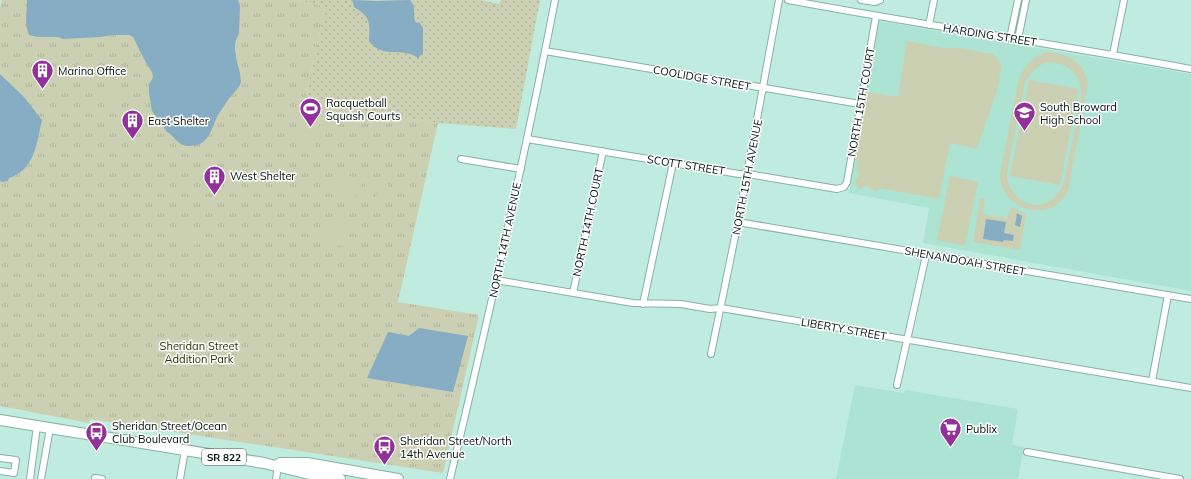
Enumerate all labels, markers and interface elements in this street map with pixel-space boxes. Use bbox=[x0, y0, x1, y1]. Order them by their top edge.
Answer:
street label: HARDING STREET bbox=[942, 21, 1038, 49]
street label: NORTH 15TH COURT bbox=[844, 46, 878, 158]
building icon: Marina Office bbox=[30, 58, 56, 91]
street label: COOLIDGE STREET bbox=[652, 63, 752, 94]
place label: Marina Office bbox=[58, 64, 126, 78]
sports icon: Racquetball Squash Courts bbox=[297, 96, 323, 129]
place label: Racquetball Squash Courts bbox=[326, 96, 401, 123]
school or university icon: South Broward High School bbox=[1012, 100, 1038, 133]
place label: South Broward High School bbox=[1040, 100, 1117, 127]
building icon: East Shelter bbox=[119, 108, 145, 141]
place label: East Shelter bbox=[148, 114, 209, 128]
street label: NORTH 15TH AVENUE bbox=[729, 118, 765, 236]
street label: SCOTT STREET bbox=[646, 152, 726, 178]
building icon: West Shelter bbox=[201, 163, 227, 196]
street label: NORTH 14TH COURT bbox=[570, 166, 606, 278]
place label: West Shelter bbox=[230, 169, 295, 183]
street label: NORTH 14TH AVENUE bbox=[486, 181, 524, 299]
street label: SHENANDOAH STREET bbox=[903, 243, 1027, 279]
street label: LIBERTY STREET bbox=[800, 315, 888, 343]
park label: Sheridan Street Addition Park bbox=[160, 339, 239, 366]
supermarket icon: Publix bbox=[937, 416, 963, 449]
bus stop icon: Sheridan Street/Ocean Club Boulevard bbox=[83, 419, 109, 452]
place label: Sheridan Street/Ocean Club Boulevard bbox=[112, 419, 227, 446]
place label: Publix bbox=[966, 422, 997, 436]
bus stop icon: Sheridan Street/North 14th Avenue bbox=[371, 434, 397, 467]
place label: Sheridan Street/North 14th Avenue bbox=[400, 434, 512, 461]
road number: SR 822 bbox=[202, 449, 246, 465]

